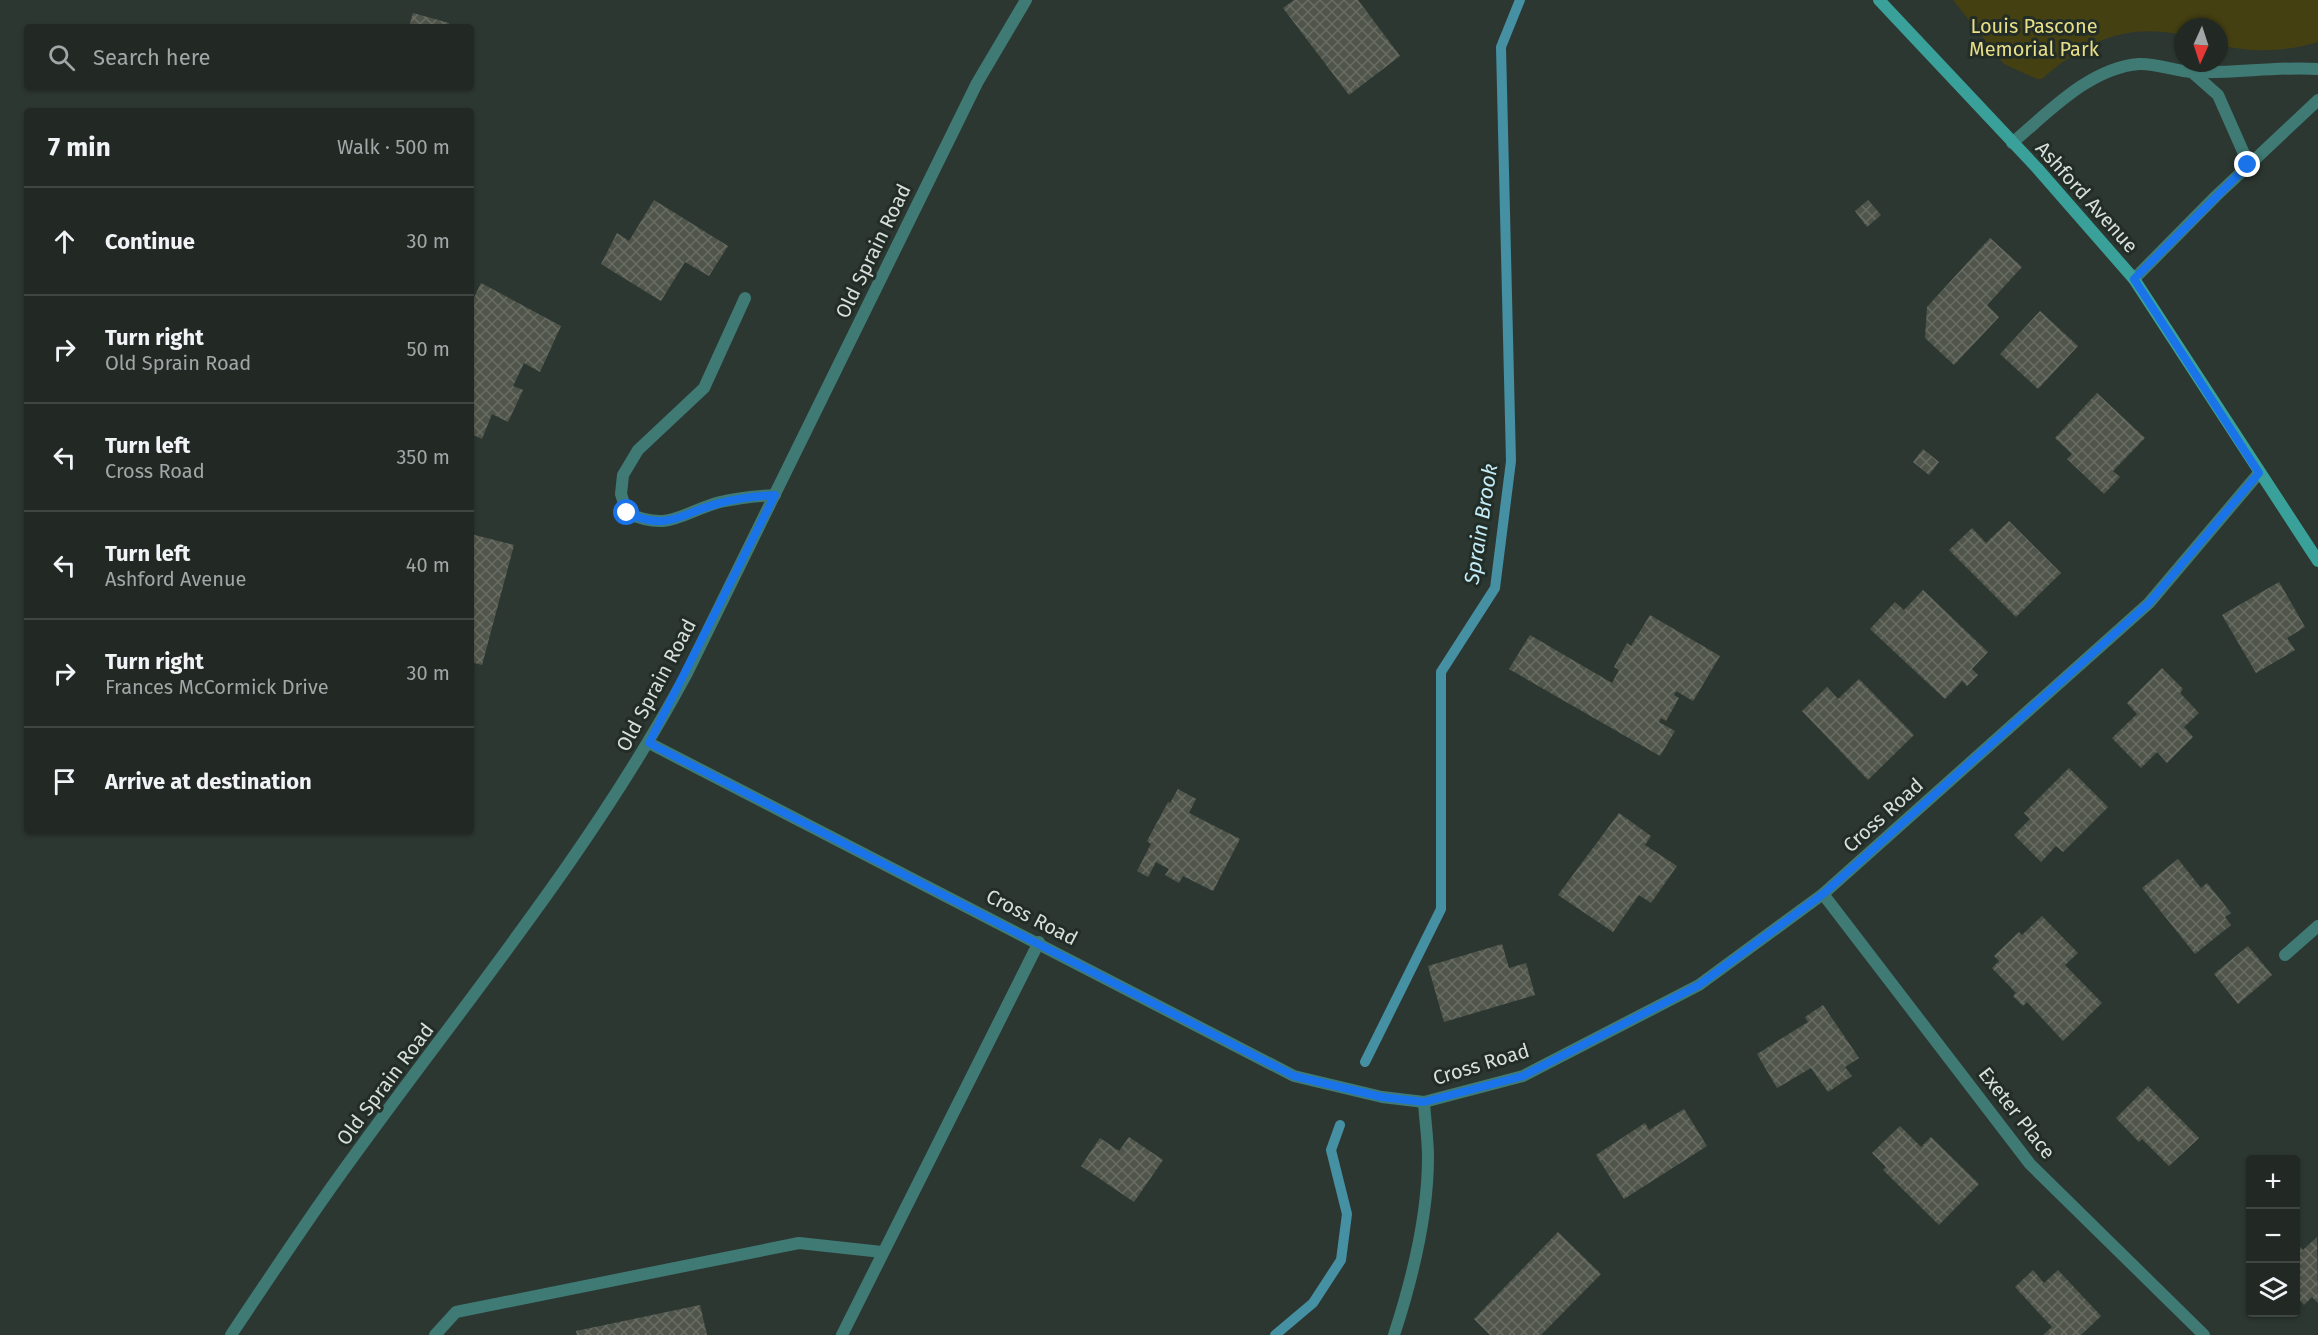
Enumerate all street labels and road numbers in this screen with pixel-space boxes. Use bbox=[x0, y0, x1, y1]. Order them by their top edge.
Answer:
street label: Ashford Avenue bbox=[2031, 136, 2143, 258]
street label: Old Sprain Road bbox=[830, 180, 916, 322]
street label: Old Sprain Road bbox=[611, 615, 701, 755]
street label: Cross Road bbox=[1838, 773, 1928, 857]
street label: Cross Road bbox=[982, 884, 1082, 950]
street label: Old Sprain Road bbox=[331, 1018, 439, 1150]
street label: Cross Road bbox=[1430, 1038, 1532, 1090]
street label: Exeter Place bbox=[1974, 1062, 2060, 1164]

